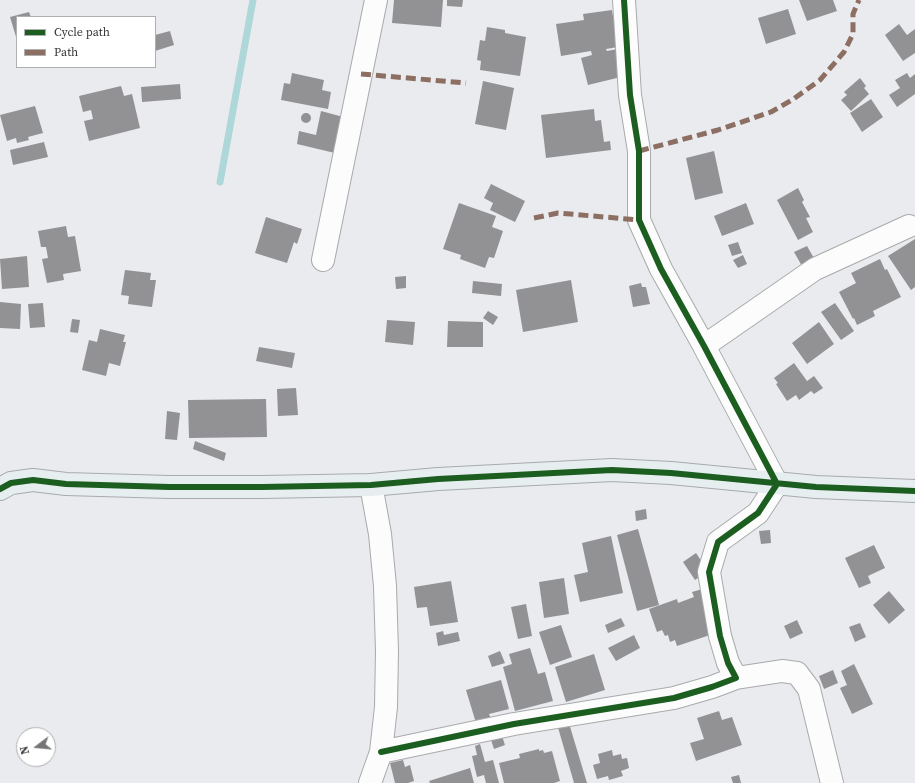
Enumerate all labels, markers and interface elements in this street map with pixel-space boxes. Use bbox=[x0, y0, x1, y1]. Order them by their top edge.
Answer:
legend bbox=[16, 16, 156, 68]
text: Cycle path bbox=[54, 24, 110, 40]
text: Path bbox=[54, 44, 78, 60]
north arrow bbox=[16, 727, 56, 767]
text: N bbox=[17, 744, 33, 756]

